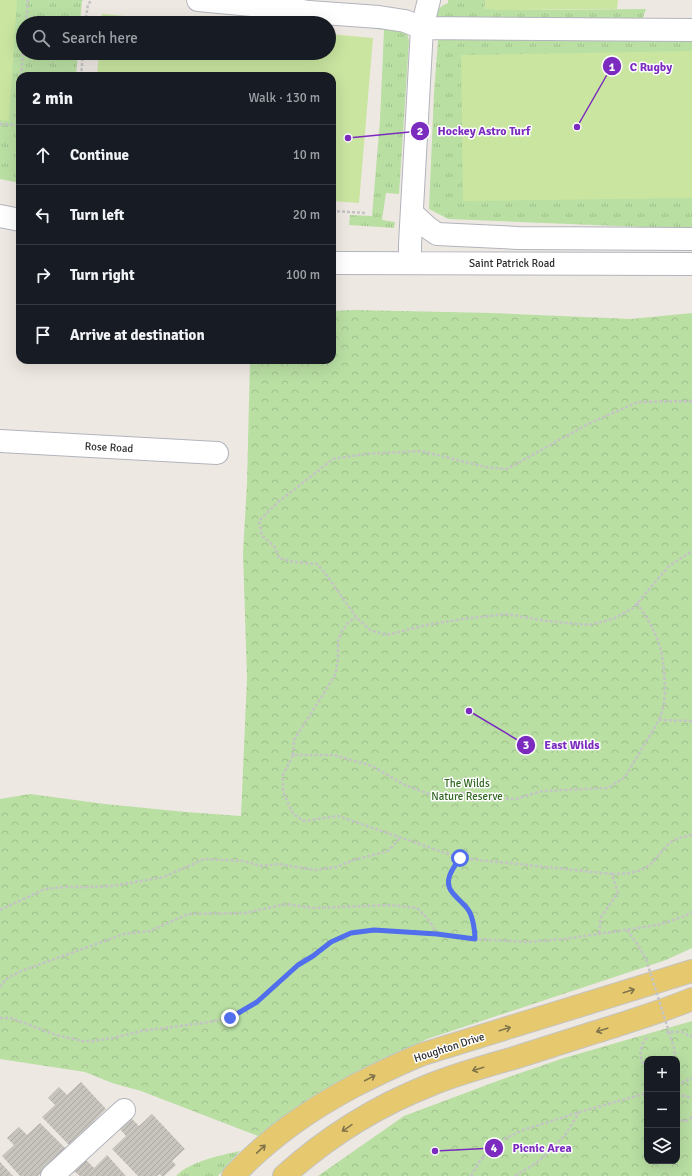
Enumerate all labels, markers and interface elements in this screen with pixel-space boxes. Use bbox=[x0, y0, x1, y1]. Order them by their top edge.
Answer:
search box bbox=[16, 16, 336, 60]
icon: search bbox=[30, 27, 52, 49]
text: Search here bbox=[62, 29, 138, 47]
callout: C Rugby bbox=[602, 54, 680, 78]
text: 1 bbox=[609, 60, 616, 75]
text: C Rugby bbox=[630, 60, 672, 75]
text: 2 min bbox=[32, 88, 73, 109]
text: Walk · 130 m bbox=[249, 90, 320, 106]
callout: Hockey Astro Turf bbox=[410, 119, 539, 143]
text: 2 bbox=[417, 124, 423, 139]
text: Hockey Astro Turf bbox=[438, 124, 531, 139]
icon: ahead bbox=[32, 144, 54, 166]
text: Continue bbox=[70, 146, 129, 164]
text: 10 m bbox=[293, 147, 320, 163]
icon: left bbox=[32, 204, 54, 226]
text: Turn left bbox=[70, 206, 124, 224]
text: 20 m bbox=[293, 207, 320, 223]
street label: Saint Patrick Road bbox=[469, 257, 555, 270]
icon: right bbox=[32, 264, 54, 286]
text: Turn right bbox=[70, 266, 135, 284]
text: 100 m bbox=[286, 267, 320, 283]
icon: arrive bbox=[32, 324, 54, 346]
text: Arrive at destination bbox=[70, 326, 205, 344]
street label: Rose Road bbox=[84, 440, 134, 455]
callout: East Wilds bbox=[516, 733, 607, 757]
text: 3 bbox=[523, 738, 529, 753]
text: East Wilds bbox=[544, 738, 600, 753]
park label: The Wilds Nature Reserve bbox=[431, 777, 503, 803]
route start bbox=[451, 849, 469, 867]
one-way arrow bbox=[623, 987, 636, 994]
route end bbox=[221, 1009, 239, 1027]
one-way arrow bbox=[498, 1025, 511, 1032]
one-way arrow bbox=[596, 1027, 609, 1034]
street label: Houghton Drive bbox=[412, 1030, 486, 1065]
map controls bbox=[644, 1056, 680, 1164]
button: + bbox=[644, 1056, 680, 1092]
one-way arrow bbox=[472, 1066, 485, 1073]
one-way arrow bbox=[364, 1074, 376, 1081]
button: − bbox=[644, 1092, 680, 1128]
one-way arrow bbox=[342, 1123, 353, 1132]
button: layers bbox=[644, 1128, 680, 1164]
callout: Picnic Area bbox=[484, 1136, 579, 1160]
text: 4 bbox=[491, 1141, 498, 1156]
text: Picnic Area bbox=[512, 1141, 572, 1156]
one-way arrow bbox=[256, 1144, 266, 1153]

